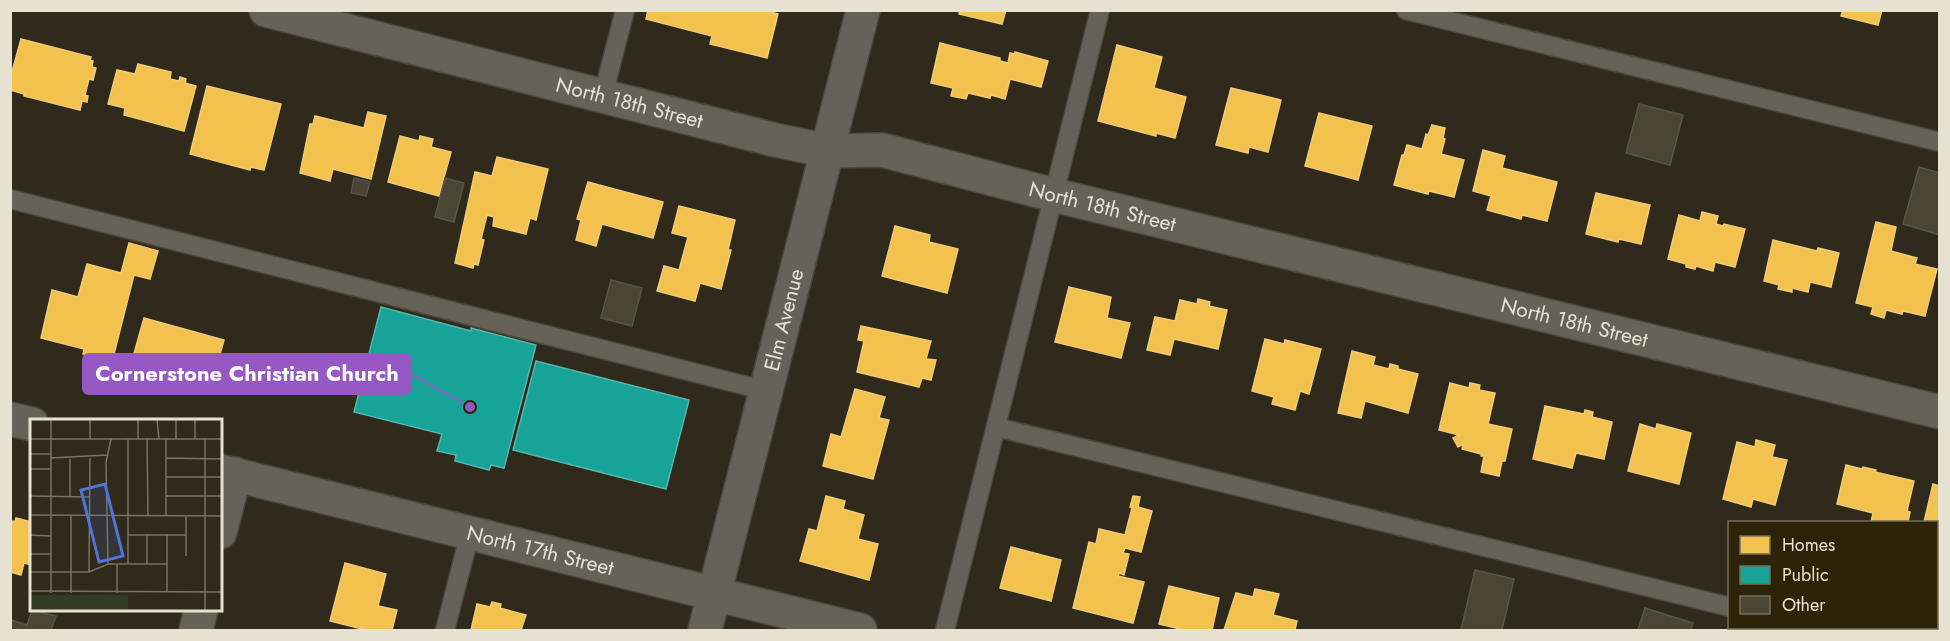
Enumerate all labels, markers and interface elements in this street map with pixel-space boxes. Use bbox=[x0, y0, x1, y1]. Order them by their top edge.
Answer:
street label: North 18th Street bbox=[553, 70, 706, 136]
street label: North 18th Street bbox=[1025, 174, 1179, 239]
street label: Elm Avenue bbox=[757, 265, 812, 374]
street label: North 18th Street bbox=[1498, 290, 1651, 355]
callout: Cornerstone Christian Church bbox=[83, 354, 411, 394]
text: Cornerstone Christian Church bbox=[95, 357, 399, 389]
inset map bbox=[30, 419, 222, 611]
street label: North 17th Street bbox=[464, 518, 617, 583]
legend bbox=[1728, 521, 1938, 629]
text: Homes bbox=[1782, 532, 1835, 558]
text: Public bbox=[1782, 562, 1829, 588]
text: Other bbox=[1782, 592, 1826, 618]

